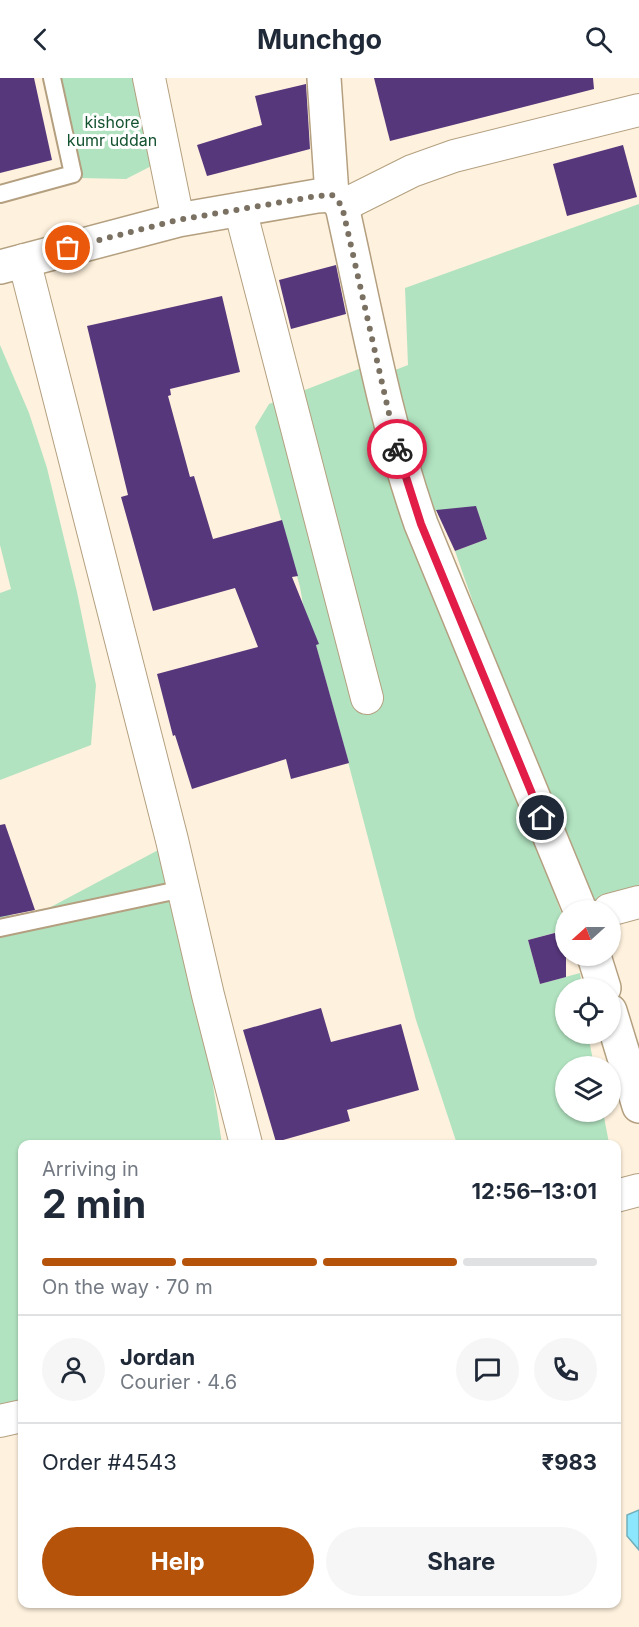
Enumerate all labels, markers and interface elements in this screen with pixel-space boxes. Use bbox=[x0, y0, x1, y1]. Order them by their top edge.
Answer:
icon: back bbox=[24, 23, 57, 56]
text: Munchgo bbox=[257, 23, 382, 56]
icon: search bbox=[582, 23, 615, 56]
park label: kishore kumr uddan bbox=[67, 112, 157, 150]
pin bbox=[42, 222, 93, 273]
icon: bag bbox=[51, 231, 84, 264]
courier bbox=[367, 419, 427, 479]
icon: bike bbox=[381, 433, 414, 466]
pin bbox=[516, 792, 567, 843]
icon: home bbox=[525, 801, 558, 834]
north arrow bbox=[555, 900, 621, 966]
map controls bbox=[555, 900, 621, 1122]
button: locate bbox=[555, 978, 621, 1044]
button: layers bbox=[555, 1056, 621, 1122]
text: Arriving in bbox=[42, 1157, 139, 1181]
text: 12:56–13:01 bbox=[472, 1178, 597, 1204]
text: 2 min bbox=[42, 1180, 146, 1227]
text: On the way · 70 m bbox=[42, 1275, 213, 1299]
button: person bbox=[42, 1338, 105, 1401]
button: chat bbox=[456, 1338, 519, 1401]
button: phone bbox=[534, 1338, 597, 1401]
text: Jordan bbox=[120, 1344, 195, 1370]
text: Courier · 4.6 bbox=[120, 1370, 237, 1394]
text: Order #4543 bbox=[42, 1449, 177, 1475]
text: ₹983 bbox=[542, 1449, 597, 1475]
button: Help bbox=[42, 1527, 314, 1596]
button: Share bbox=[326, 1527, 597, 1596]

